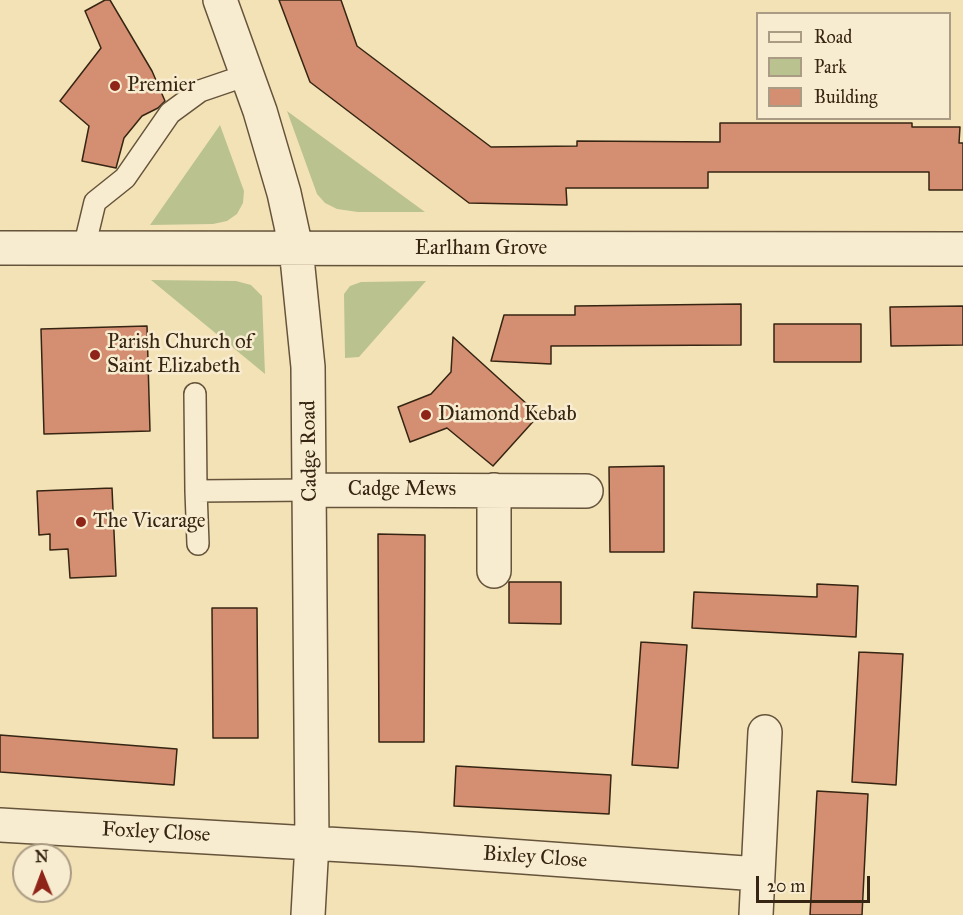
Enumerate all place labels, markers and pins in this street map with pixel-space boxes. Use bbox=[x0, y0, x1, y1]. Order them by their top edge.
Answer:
place label: Premier bbox=[127, 73, 195, 99]
marker: Premier bbox=[108, 79, 122, 93]
place label: Parish Church of Saint Elizabeth bbox=[107, 330, 253, 380]
marker: Parish Church of Saint Elizabeth bbox=[88, 348, 102, 362]
place label: Diamond Kebab bbox=[438, 402, 577, 428]
marker: Diamond Kebab bbox=[419, 408, 433, 422]
place label: The Vicarage bbox=[93, 509, 206, 535]
marker: The Vicarage bbox=[74, 515, 88, 529]

